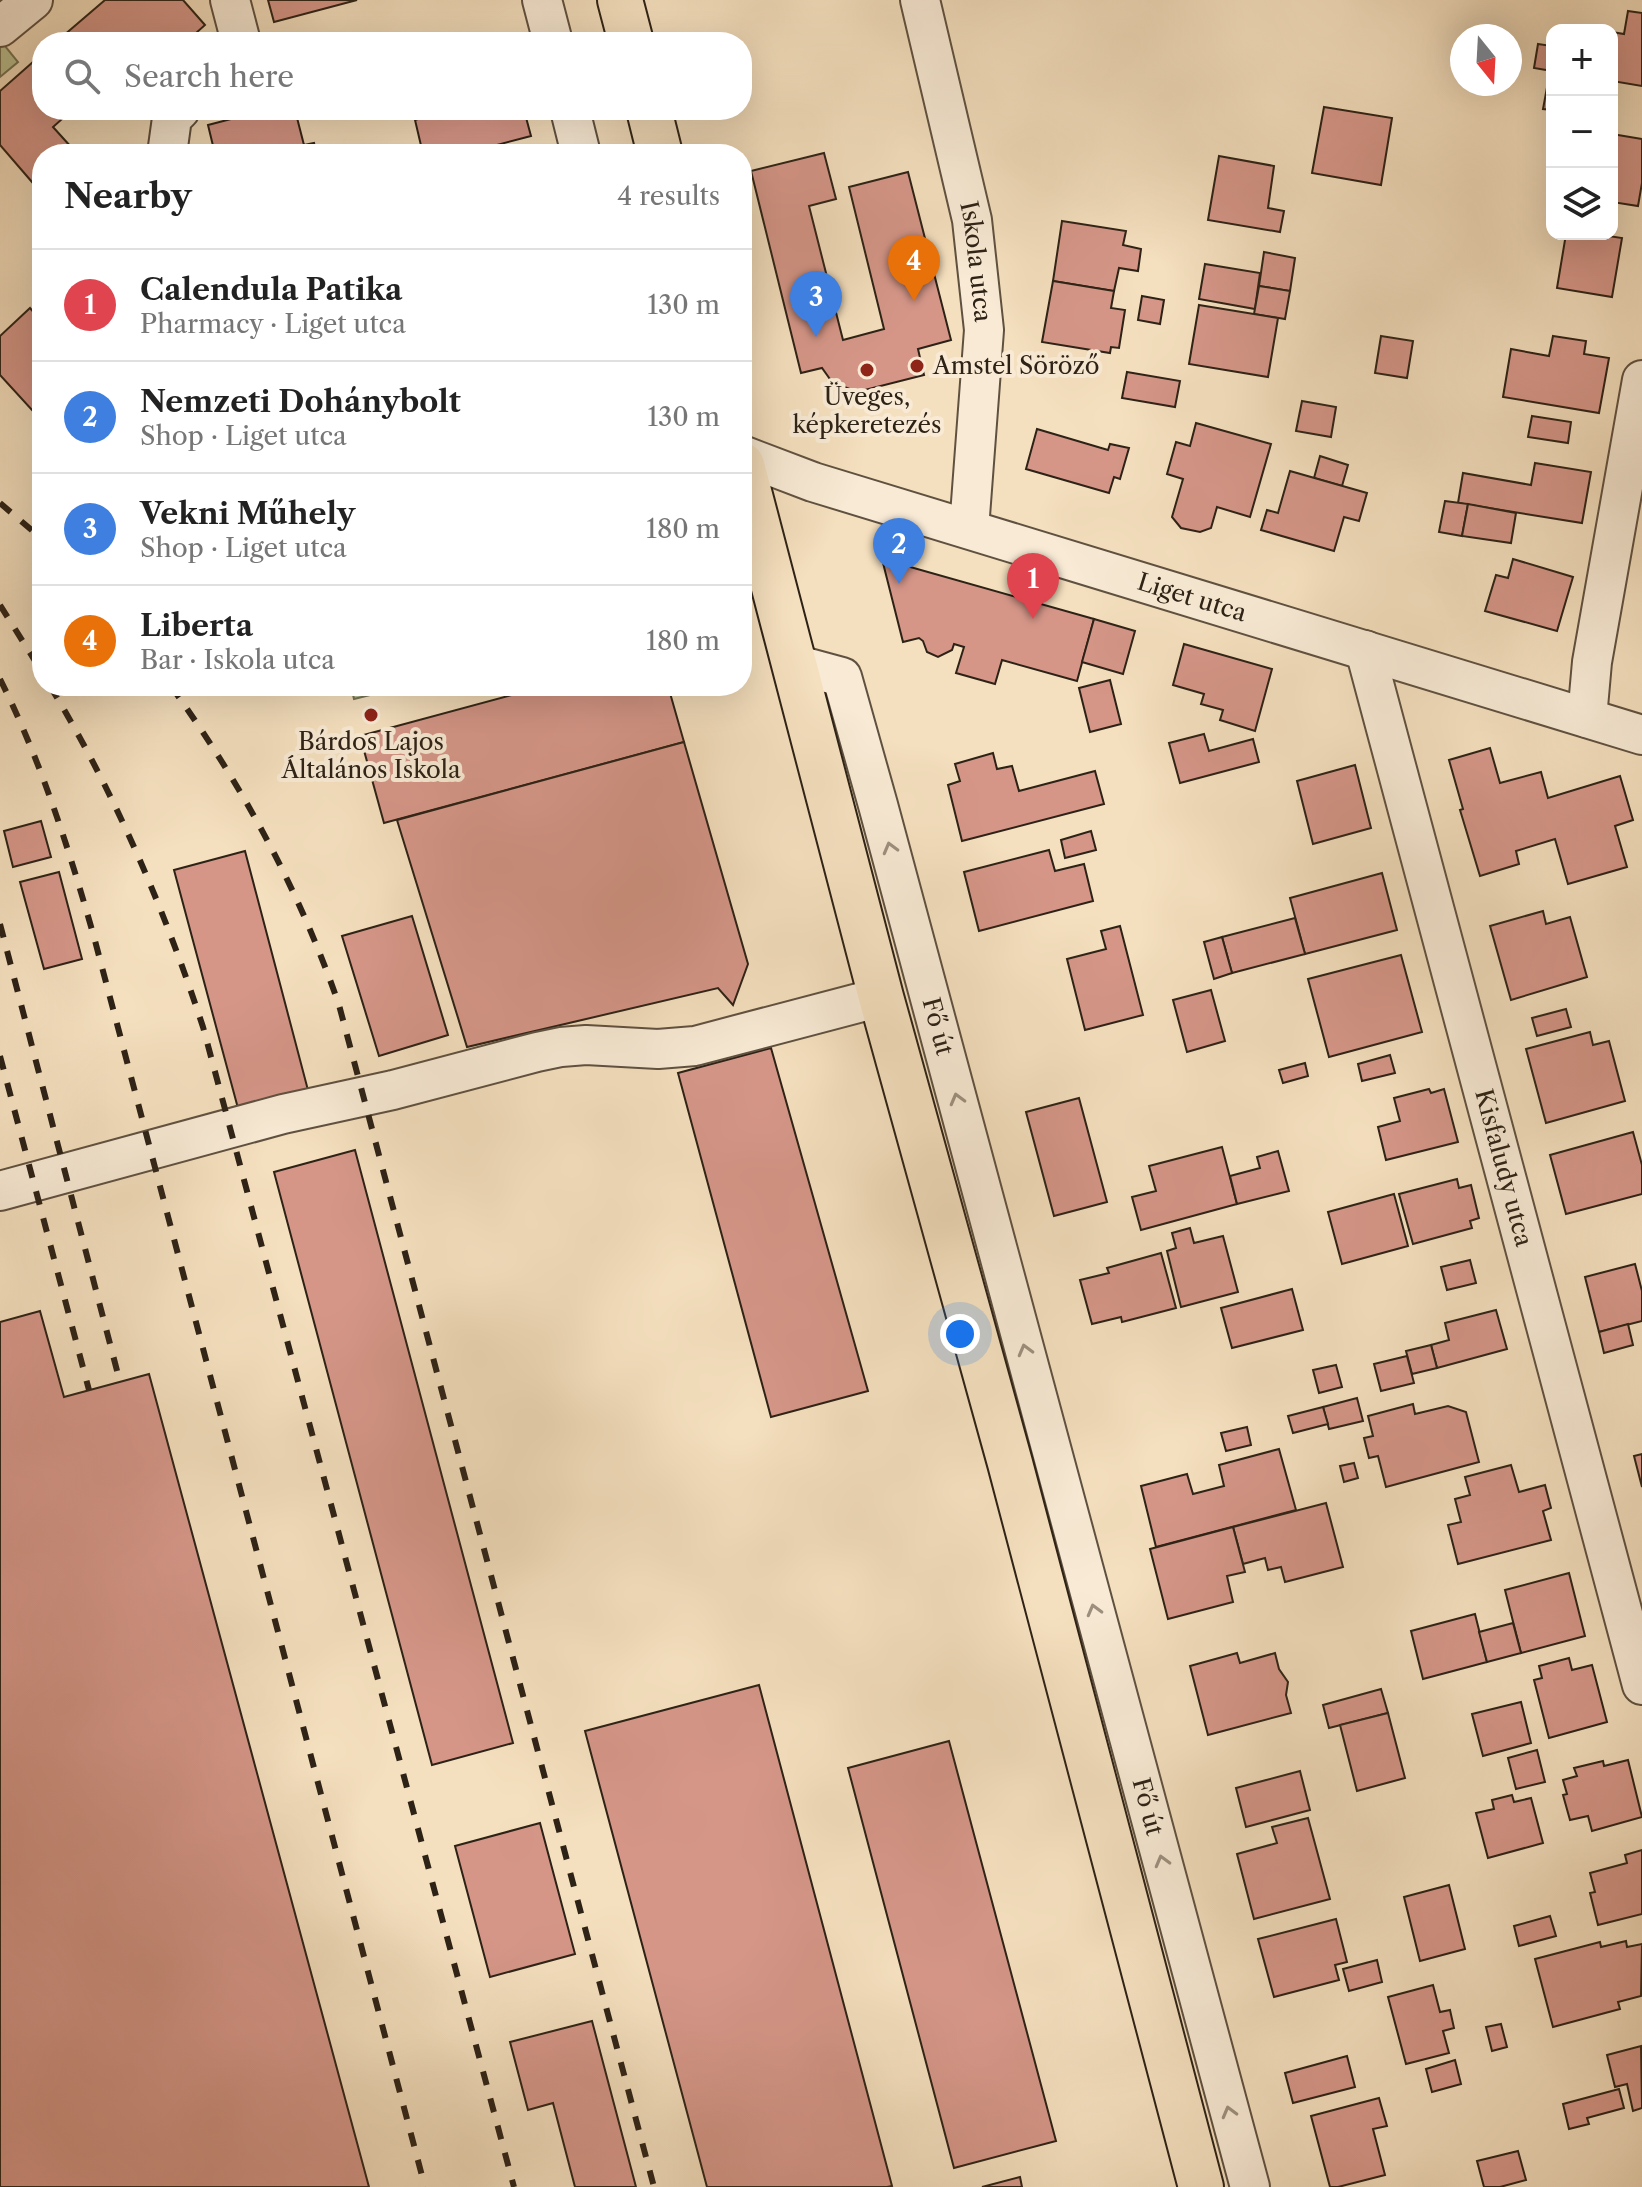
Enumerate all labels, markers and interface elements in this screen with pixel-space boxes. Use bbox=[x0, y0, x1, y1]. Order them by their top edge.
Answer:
north arrow bbox=[1450, 24, 1522, 96]
map controls bbox=[1546, 24, 1618, 240]
button: + bbox=[1546, 24, 1618, 96]
search box bbox=[32, 32, 752, 120]
icon: search bbox=[60, 54, 104, 98]
text: Search here bbox=[124, 58, 294, 95]
button: − bbox=[1546, 96, 1618, 168]
button: layers bbox=[1546, 168, 1618, 240]
text: Nearby bbox=[64, 175, 192, 217]
text: 4 results bbox=[617, 180, 720, 212]
street label: Iskola utca bbox=[954, 198, 998, 324]
pin: 4 bbox=[888, 235, 940, 301]
text: Calendula Patika bbox=[140, 271, 402, 308]
pin: 3 bbox=[790, 271, 842, 337]
text: 1 bbox=[84, 289, 96, 321]
text: 130 m bbox=[647, 289, 720, 321]
text: Pharmacy · Liget utca bbox=[140, 308, 406, 340]
place label: Amstel Söröző bbox=[932, 351, 1100, 380]
marker: Amstel Söröző bbox=[908, 357, 926, 375]
marker: Üveges, képkeretezés bbox=[858, 361, 876, 379]
place label: Üveges, képkeretezés bbox=[793, 382, 941, 439]
text: Nemzeti Dohánybolt bbox=[140, 383, 461, 420]
text: 2 bbox=[82, 401, 98, 433]
text: 130 m bbox=[647, 401, 720, 433]
text: Shop · Liget utca bbox=[140, 420, 347, 452]
text: Vekni Műhely bbox=[140, 495, 355, 532]
text: 3 bbox=[83, 513, 97, 545]
text: 180 m bbox=[646, 513, 720, 545]
pin: 2 bbox=[873, 518, 925, 584]
text: Shop · Liget utca bbox=[140, 532, 347, 564]
pin: 1 bbox=[1007, 553, 1059, 619]
street label: Liget utca bbox=[1134, 567, 1250, 628]
text: Liberta bbox=[140, 607, 253, 644]
text: 4 bbox=[82, 625, 98, 657]
text: 180 m bbox=[646, 625, 720, 657]
text: Bar · Iskola utca bbox=[140, 644, 335, 676]
marker: Bárdos Lajos Általános Iskola bbox=[362, 706, 380, 724]
place label: Bárdos Lajos Általános Iskola bbox=[280, 727, 461, 784]
one-way arrow bbox=[882, 841, 899, 855]
street label: Fő út bbox=[916, 994, 960, 1059]
street label: Kisfaludy utca bbox=[1469, 1086, 1539, 1250]
one-way arrow bbox=[950, 1092, 966, 1106]
your location bbox=[940, 1314, 980, 1354]
one-way arrow bbox=[1017, 1343, 1034, 1357]
one-way arrow bbox=[1087, 1603, 1104, 1617]
street label: Fő út bbox=[1126, 1774, 1170, 1839]
one-way arrow bbox=[1155, 1854, 1171, 1868]
one-way arrow bbox=[1222, 2105, 1239, 2119]

